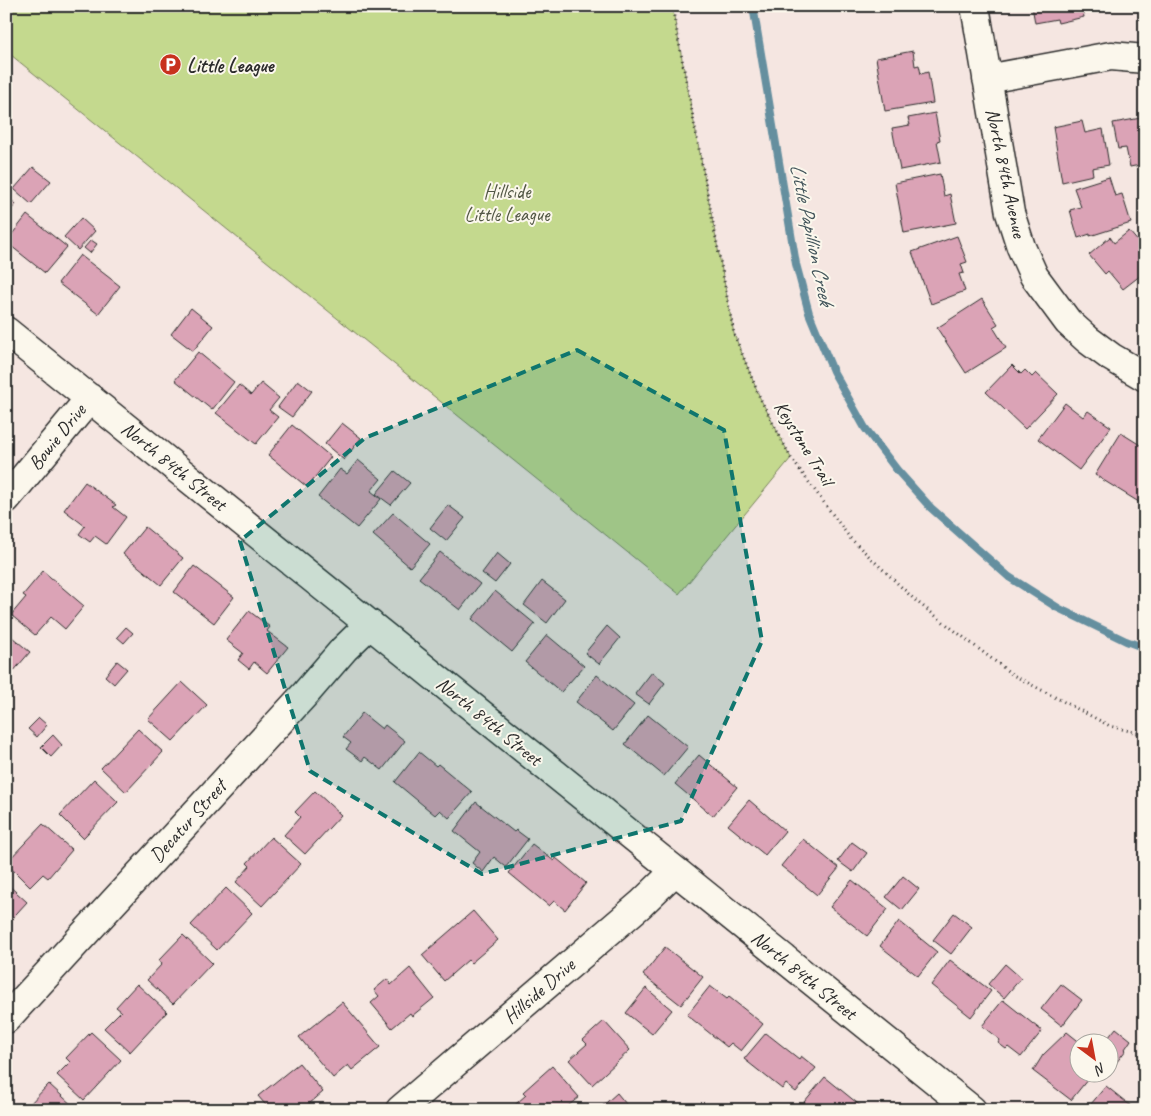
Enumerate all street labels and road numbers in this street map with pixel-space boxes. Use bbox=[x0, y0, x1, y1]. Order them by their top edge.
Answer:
street label: North 84th Avenue bbox=[980, 106, 1032, 241]
street label: Keystone Trail bbox=[768, 396, 842, 493]
street label: Bowie Drive bbox=[23, 398, 92, 475]
street label: North 84th Street bbox=[116, 416, 234, 518]
street label: North 84th Street bbox=[431, 671, 549, 773]
street label: Decatur Street bbox=[144, 772, 234, 868]
street label: North 84th Street bbox=[746, 925, 864, 1027]
street label: Hillside Drive bbox=[498, 952, 581, 1029]

